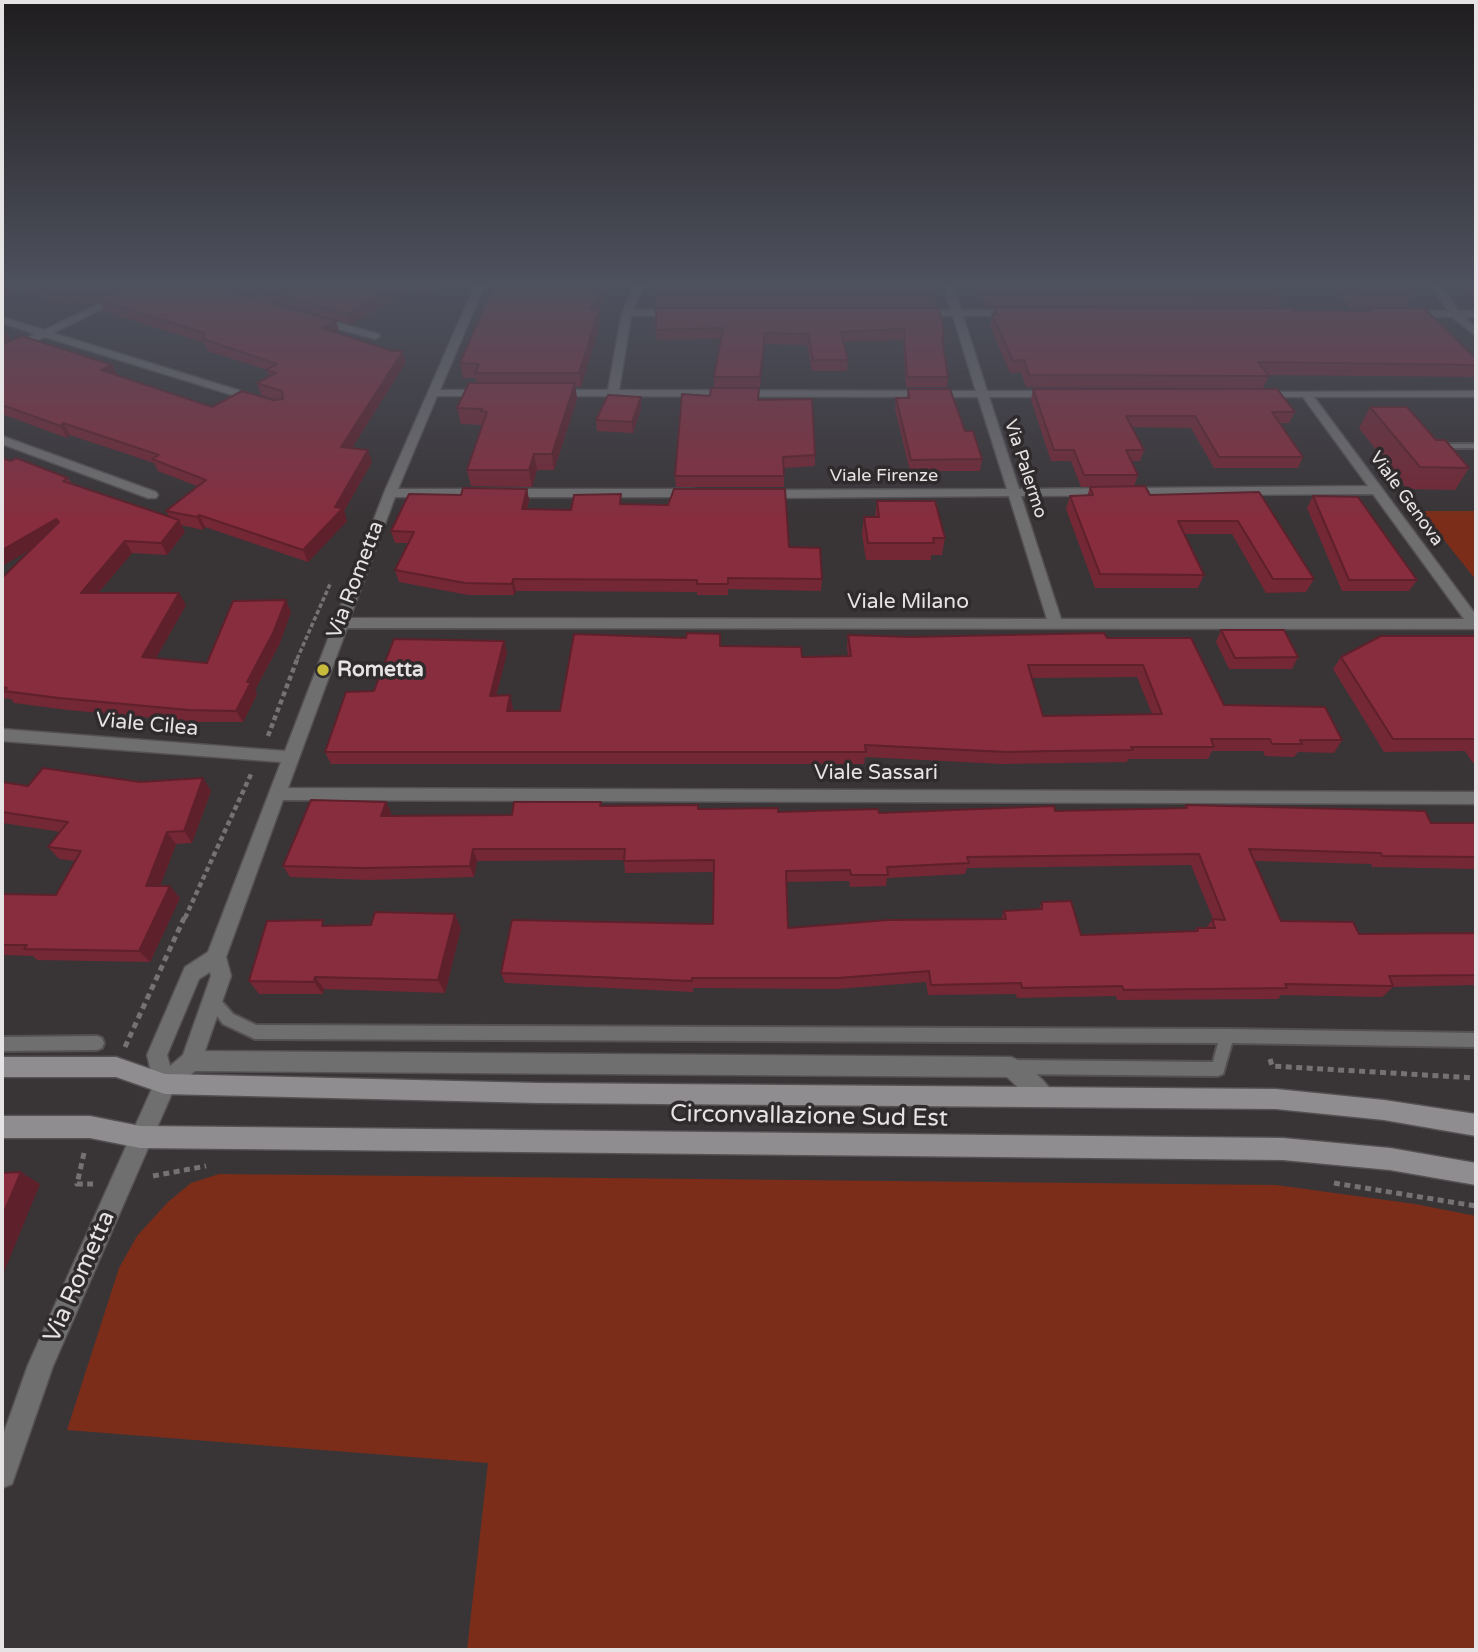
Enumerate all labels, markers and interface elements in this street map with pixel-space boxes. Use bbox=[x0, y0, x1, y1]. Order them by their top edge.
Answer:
street label: Via Palermo bbox=[999, 417, 1051, 521]
street label: Viale Genova bbox=[1365, 448, 1447, 550]
street label: Viale Firenze bbox=[830, 465, 938, 487]
street label: Via Rometta bbox=[322, 518, 390, 642]
street label: Viale Milano bbox=[847, 589, 969, 615]
place label: Rometta bbox=[337, 657, 424, 683]
marker: Rometta bbox=[315, 662, 331, 678]
street label: Viale Cilea bbox=[95, 708, 199, 742]
street label: Viale Sassari bbox=[814, 760, 938, 786]
street label: Circonvallazione Sud Est bbox=[670, 1100, 948, 1134]
street label: Via Rometta bbox=[38, 1207, 122, 1347]

